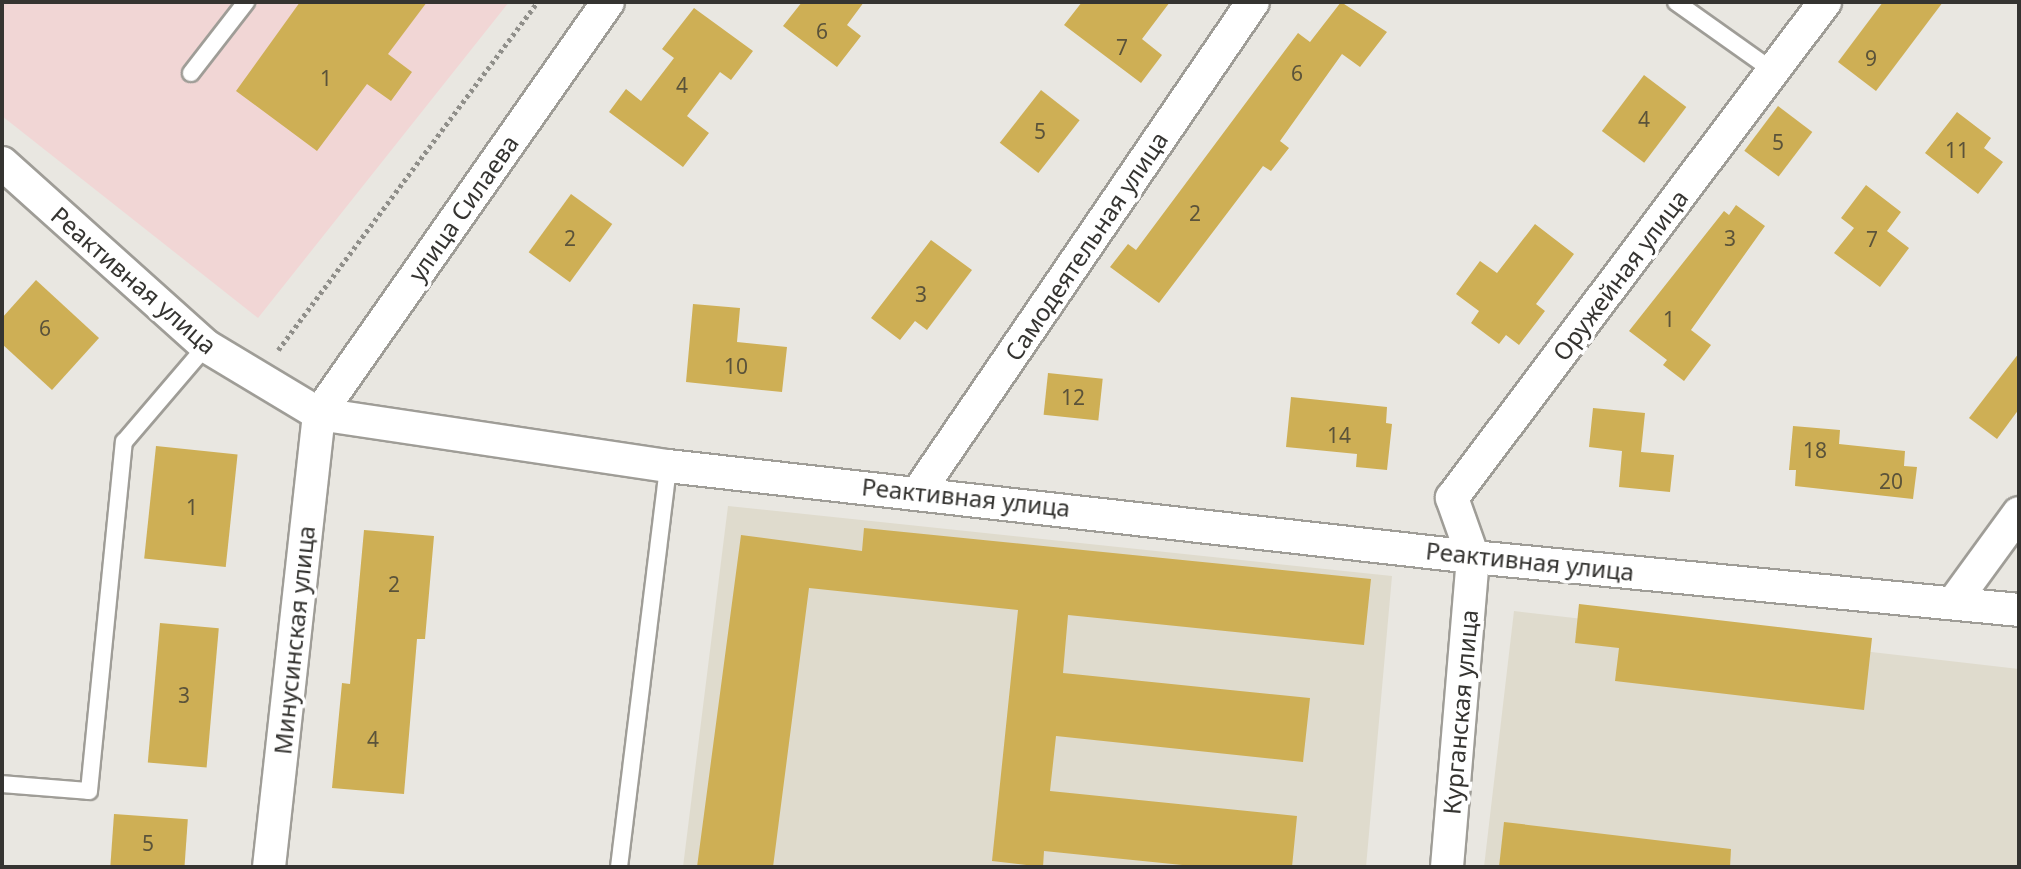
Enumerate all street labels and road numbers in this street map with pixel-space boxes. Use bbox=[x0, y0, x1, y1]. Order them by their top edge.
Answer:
street label: Самодеятельная улица bbox=[999, 126, 1173, 366]
street label: улица Силаева bbox=[402, 129, 524, 287]
street label: Оружейная улица bbox=[1546, 184, 1694, 366]
street label: Реактивная улица bbox=[46, 200, 222, 360]
street label: Реактивная улица bbox=[860, 472, 1072, 522]
street label: Минусинская улица bbox=[268, 524, 320, 756]
street label: Реактивная улица bbox=[1424, 536, 1636, 586]
street label: Курганская улица bbox=[1437, 608, 1483, 816]

